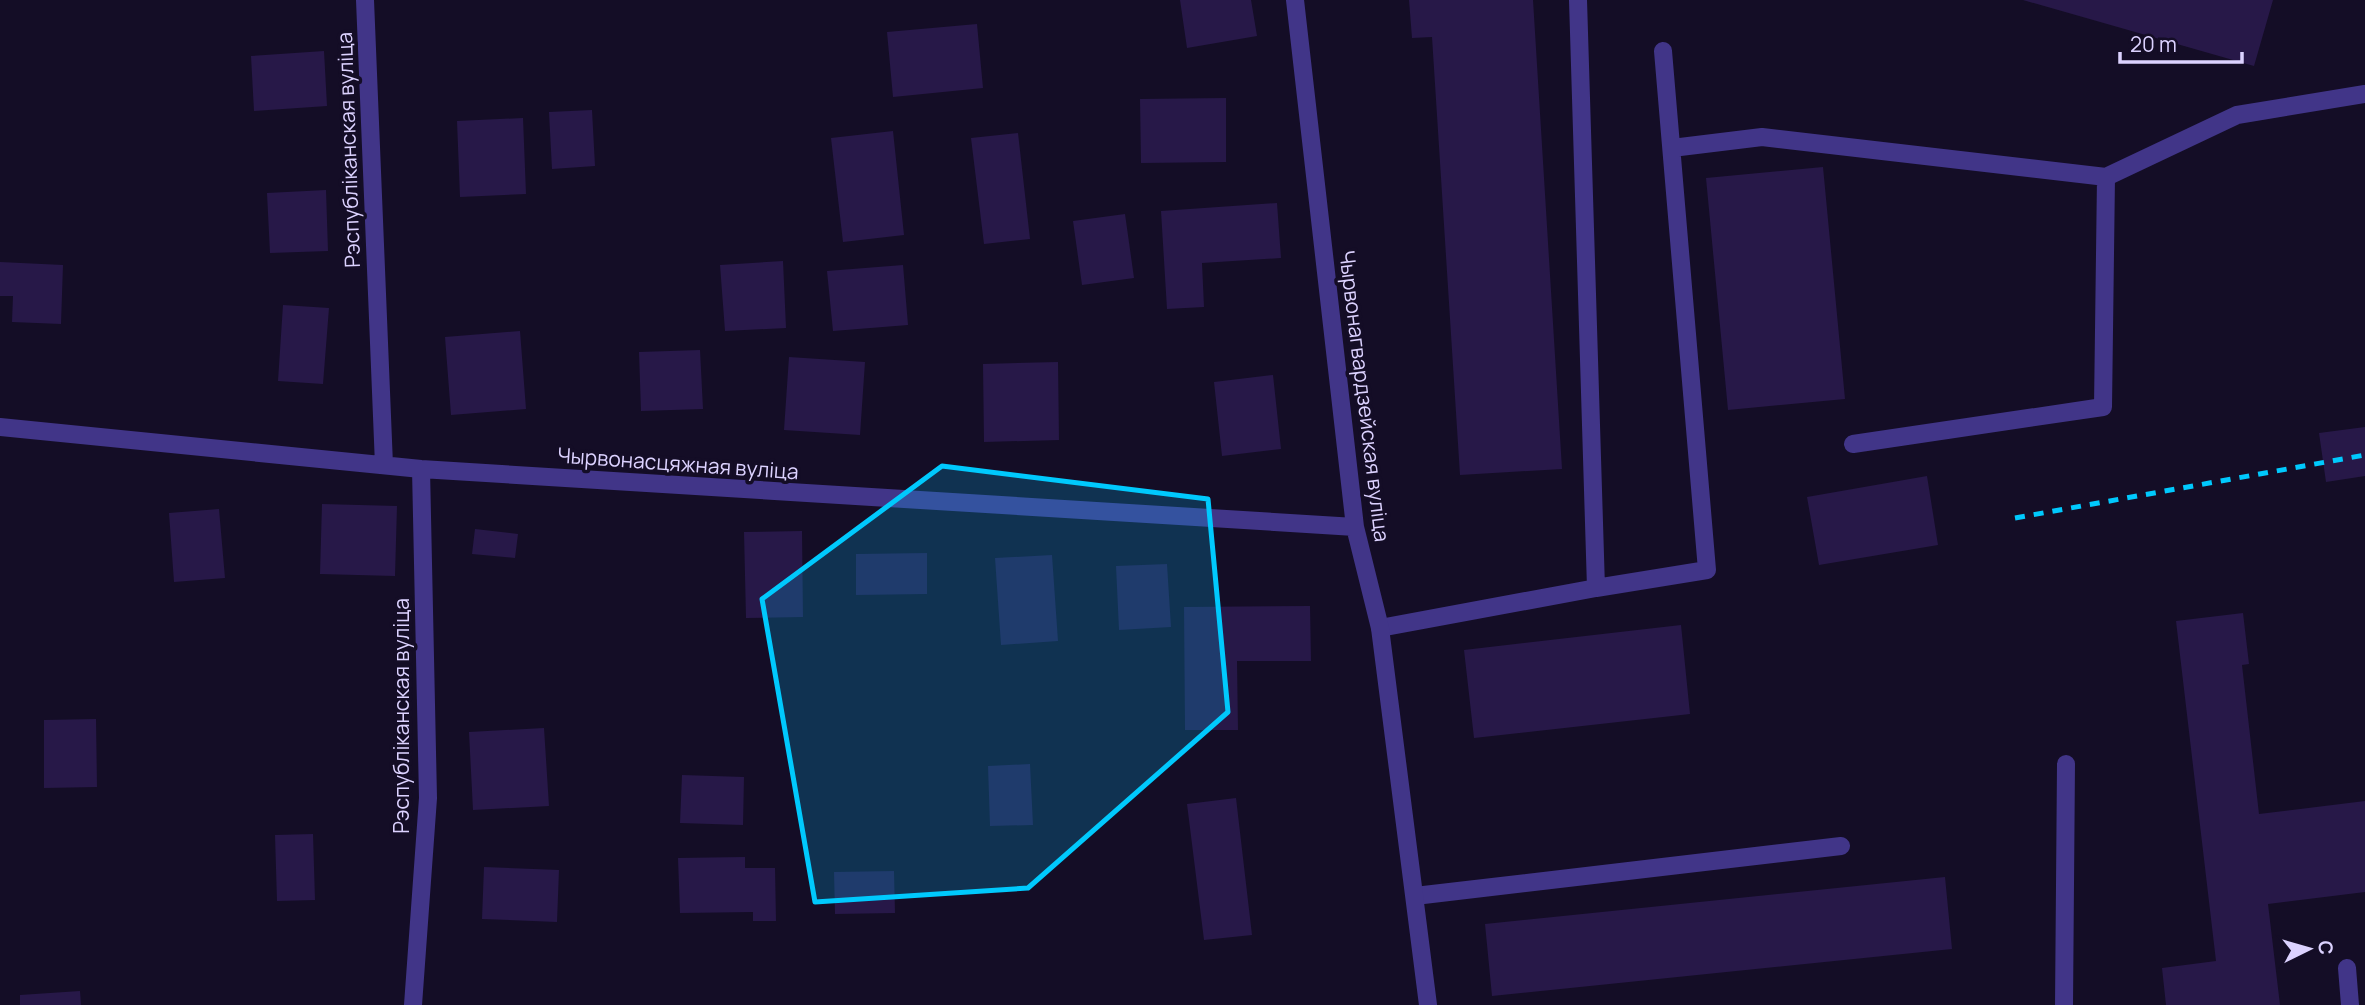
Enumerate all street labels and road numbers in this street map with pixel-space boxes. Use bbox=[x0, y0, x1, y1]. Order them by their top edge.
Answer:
street label: Рэспубліканская вуліца bbox=[330, 32, 366, 268]
street label: Чырвонагвардзейская вуліца bbox=[1333, 249, 1397, 543]
street label: Чырвонасцяжная вуліца bbox=[556, 441, 800, 485]
street label: Рэспубліканская вуліца bbox=[387, 598, 415, 834]

